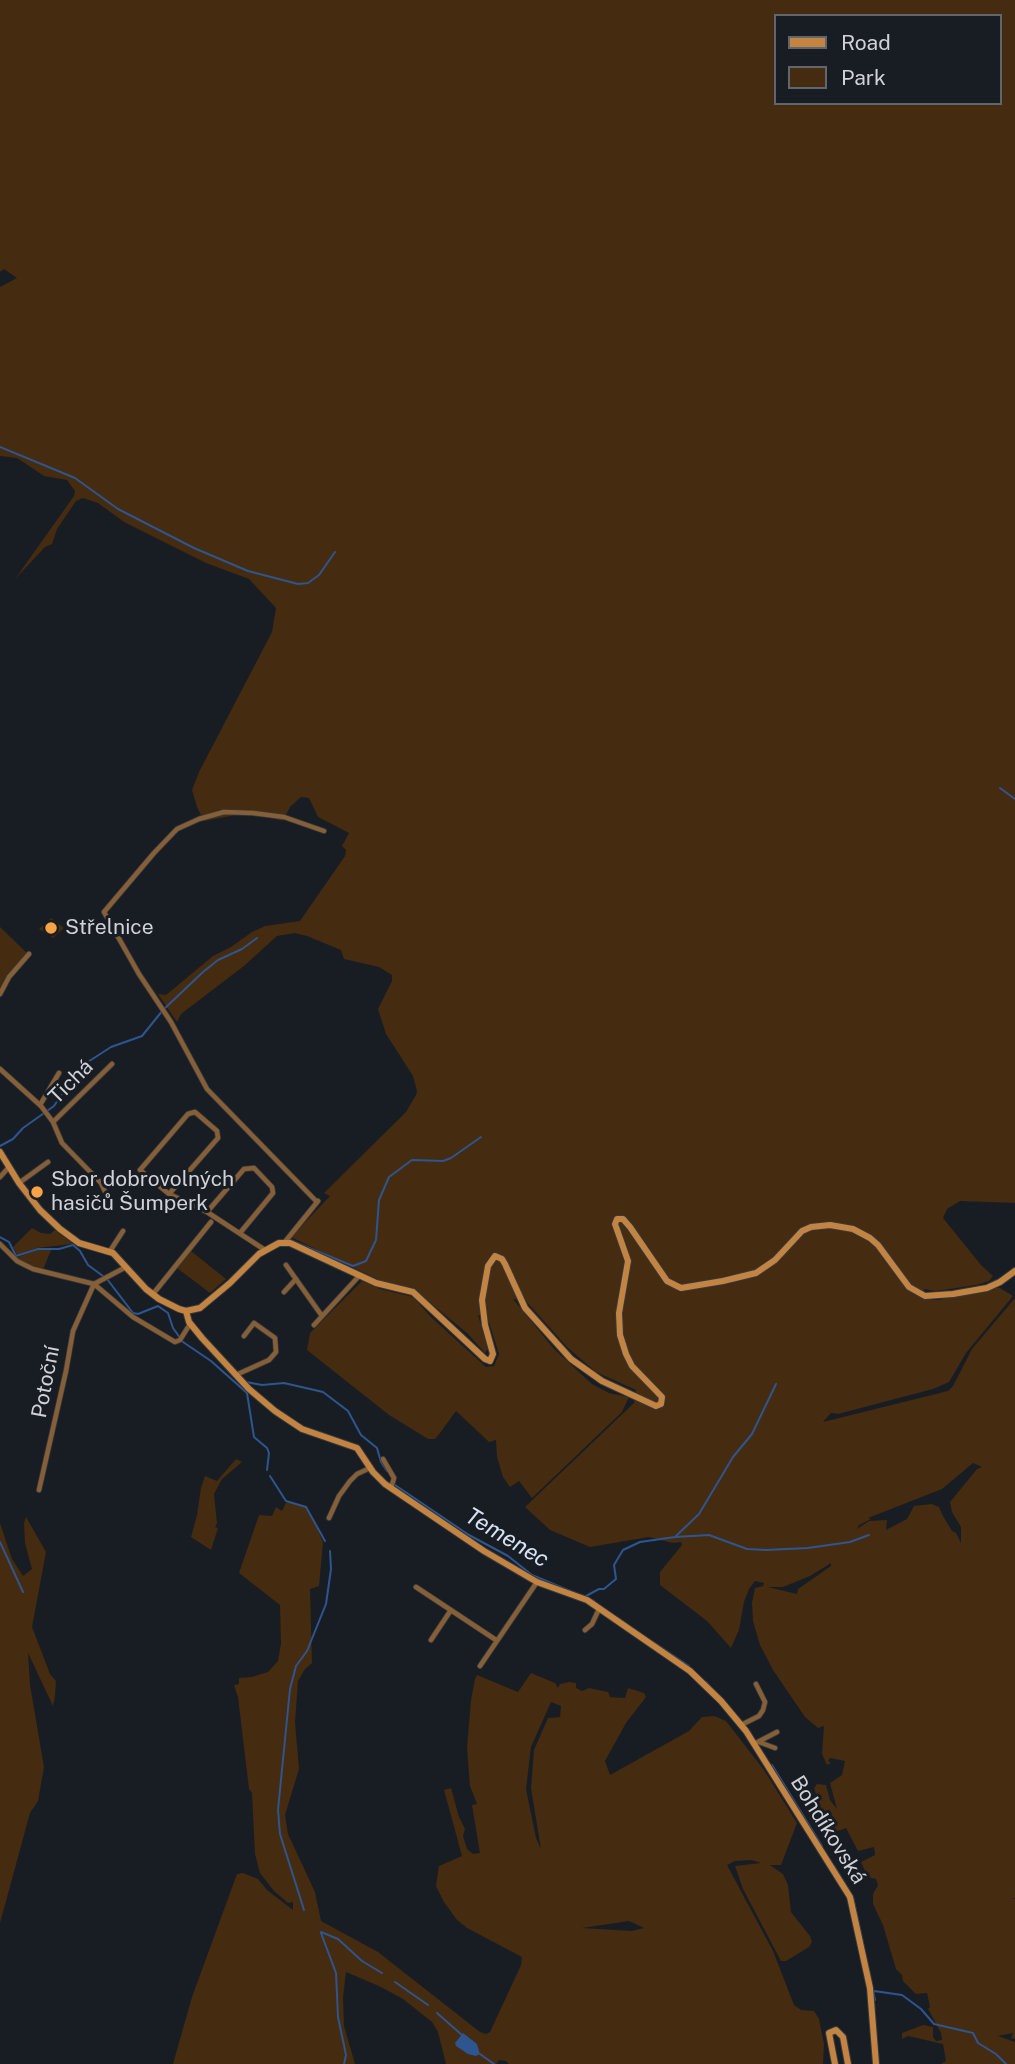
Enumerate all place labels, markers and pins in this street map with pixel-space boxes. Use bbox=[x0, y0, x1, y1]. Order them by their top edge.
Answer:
place label: Střelnice bbox=[65, 915, 154, 941]
marker: Střelnice bbox=[43, 920, 59, 936]
place label: Sbor dobrovolných hasičů Šumperk bbox=[51, 1167, 234, 1217]
marker: Sbor dobrovolných hasičů Šumperk bbox=[29, 1184, 45, 1200]

